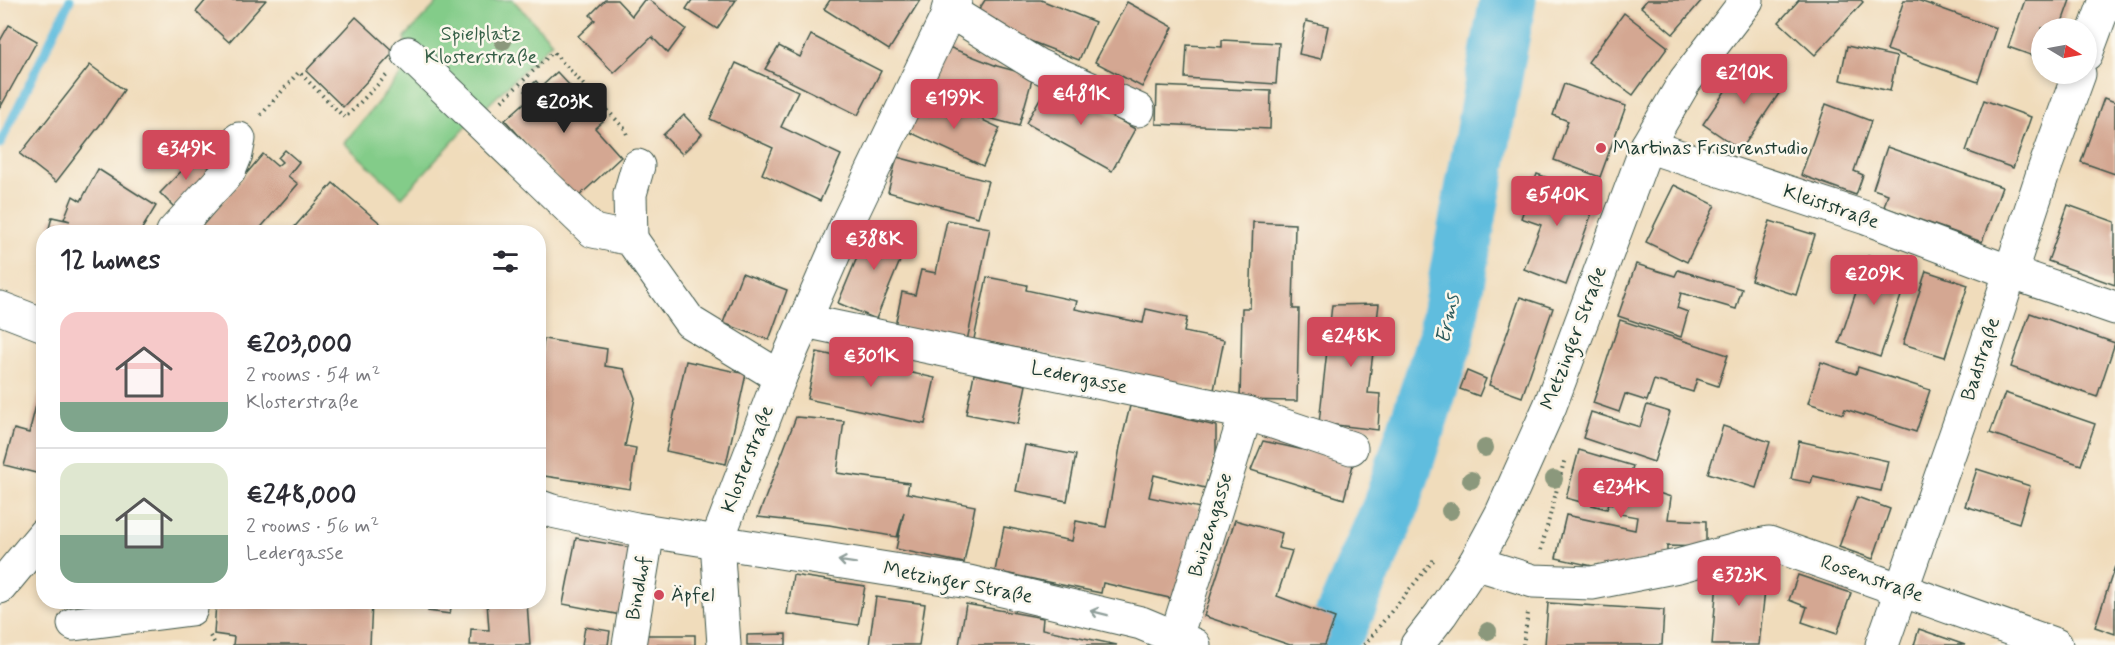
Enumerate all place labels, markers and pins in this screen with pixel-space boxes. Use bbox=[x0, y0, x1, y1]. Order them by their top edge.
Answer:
pin: €210K bbox=[1702, 54, 1786, 105]
pin: €481K bbox=[1039, 75, 1123, 126]
pin: €199K bbox=[912, 79, 996, 130]
pin: €203K bbox=[522, 83, 606, 134]
pin: €349K bbox=[144, 130, 228, 181]
place label: Martinas Frisurenstudio bbox=[1613, 135, 1808, 162]
marker: Martinas Frisurenstudio bbox=[1594, 141, 1608, 155]
pin: €540K bbox=[1515, 176, 1599, 227]
pin: €388K bbox=[832, 220, 916, 271]
pin: €209K bbox=[1832, 255, 1916, 306]
pin: €248K bbox=[1309, 317, 1393, 368]
pin: €301K bbox=[829, 337, 913, 388]
pin: €234K bbox=[1579, 468, 1663, 519]
pin: €323K bbox=[1697, 556, 1781, 607]
place label: Äpfel bbox=[671, 582, 714, 609]
marker: Äpfel bbox=[652, 588, 666, 602]

